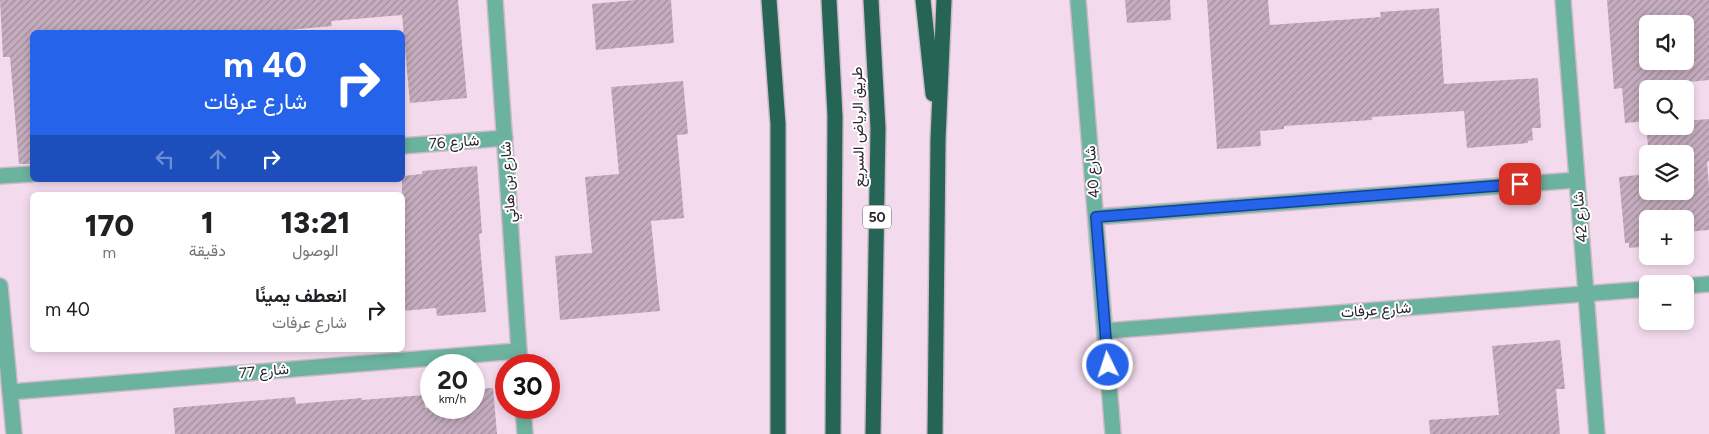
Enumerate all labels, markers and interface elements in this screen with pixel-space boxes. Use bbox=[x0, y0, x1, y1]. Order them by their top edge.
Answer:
map controls bbox=[1639, 15, 1694, 330]
button: sound bbox=[1639, 15, 1694, 70]
text: 40 m bbox=[223, 44, 307, 86]
icon: right bbox=[325, 50, 390, 115]
street label: طريق الرياض السريع bbox=[848, 66, 870, 188]
button: search bbox=[1639, 80, 1694, 135]
text: شارع عرفات bbox=[204, 88, 307, 115]
street label: شارع 76 bbox=[428, 131, 480, 155]
street label: شارع بن هاني bbox=[496, 140, 524, 223]
icon: left bbox=[151, 145, 179, 173]
icon: ahead bbox=[204, 145, 232, 173]
icon: right bbox=[257, 145, 285, 173]
street label: شارع 40 bbox=[1081, 145, 1105, 199]
button: layers bbox=[1639, 145, 1694, 200]
pin bbox=[1499, 163, 1541, 205]
icon: arrive bbox=[1506, 170, 1534, 198]
street label: شارع 42 bbox=[1569, 190, 1593, 243]
text: 1 bbox=[201, 204, 214, 241]
text: 13:21 bbox=[281, 204, 350, 241]
road number: 50 bbox=[863, 206, 891, 228]
text: 170 bbox=[85, 207, 134, 244]
button: + bbox=[1639, 210, 1694, 265]
text: دقيقة bbox=[189, 241, 226, 260]
text: الوصول bbox=[292, 241, 338, 260]
text: m bbox=[103, 243, 116, 262]
button: − bbox=[1639, 275, 1694, 330]
text: انعطف يمينًا bbox=[255, 284, 347, 307]
icon: right bbox=[362, 296, 390, 324]
text: 40 m bbox=[45, 298, 90, 321]
street label: شارع عرفات bbox=[1340, 299, 1412, 323]
text: شارع عرفات bbox=[272, 313, 347, 332]
position arrow bbox=[1081, 338, 1133, 390]
speed limit sign: 30 bbox=[495, 354, 560, 419]
street label: شارع 77 bbox=[238, 360, 290, 384]
text: 20 bbox=[437, 365, 468, 395]
text: km/h bbox=[439, 392, 466, 406]

